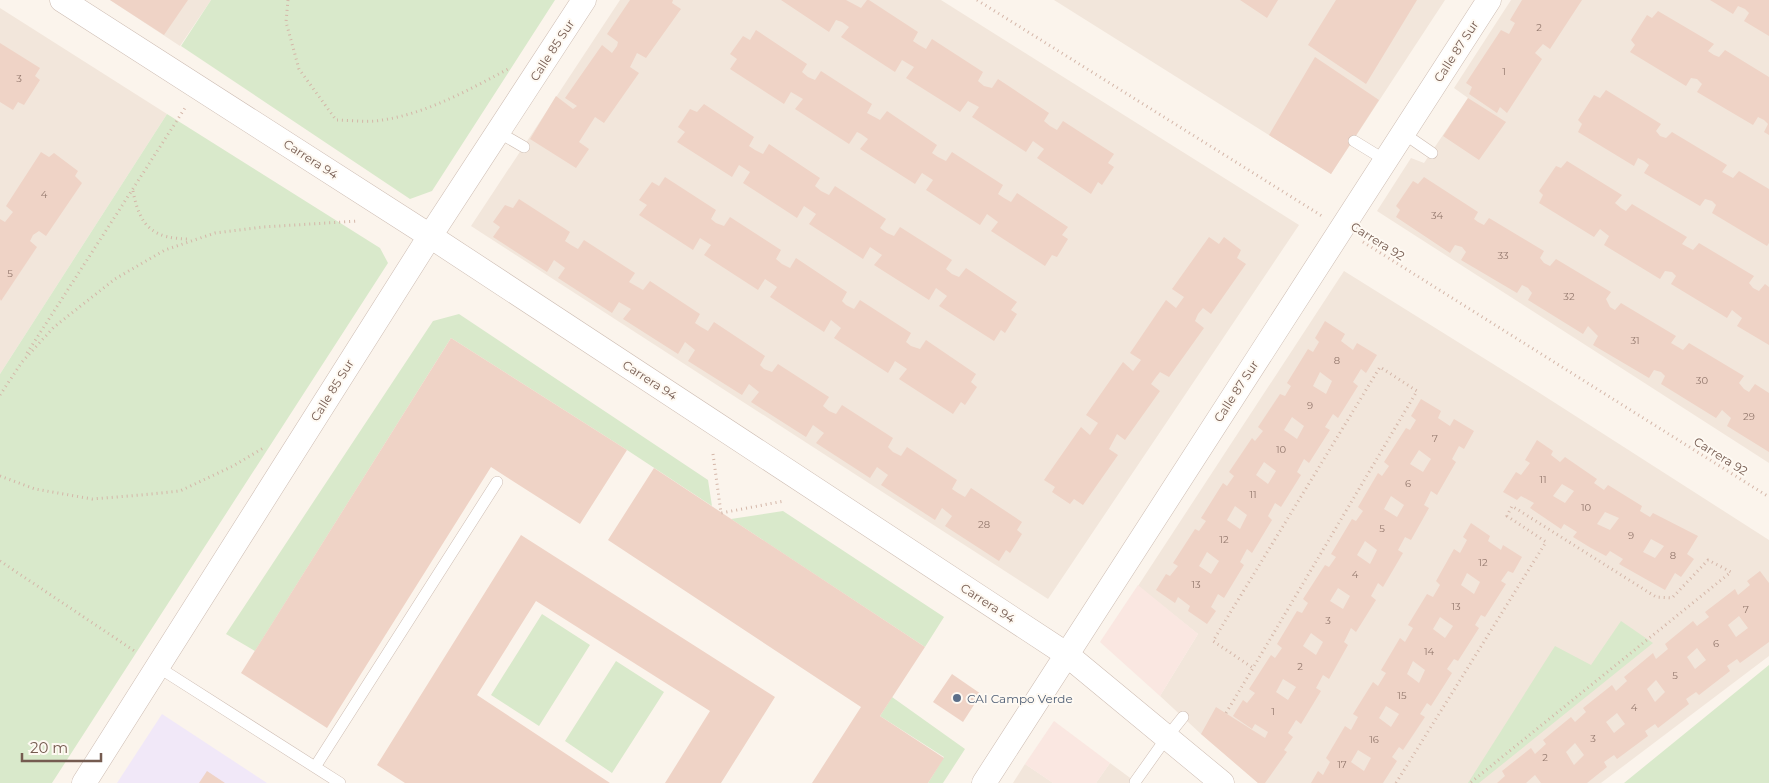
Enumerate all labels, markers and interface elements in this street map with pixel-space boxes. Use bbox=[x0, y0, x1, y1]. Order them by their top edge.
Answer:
street label: Calle 85 Sur bbox=[527, 16, 578, 84]
street label: Calle 87 Sur bbox=[1431, 17, 1482, 85]
house number: 2 bbox=[1536, 21, 1542, 34]
house number: 1 bbox=[1502, 65, 1506, 78]
house number: 3 bbox=[16, 72, 22, 85]
street label: Carrera 94 bbox=[281, 136, 341, 182]
house number: 4 bbox=[41, 188, 48, 201]
house number: 34 bbox=[1431, 209, 1444, 222]
street label: Carrera 92 bbox=[1348, 219, 1408, 264]
house number: 33 bbox=[1497, 249, 1509, 262]
house number: 5 bbox=[7, 267, 13, 280]
house number: 32 bbox=[1563, 290, 1575, 303]
house number: 31 bbox=[1630, 334, 1640, 347]
house number: 8 bbox=[1334, 354, 1340, 367]
street label: Calle 85 Sur bbox=[307, 356, 357, 424]
street label: Carrera 94 bbox=[620, 357, 680, 403]
street label: Calle 87 Sur bbox=[1211, 357, 1262, 425]
house number: 30 bbox=[1696, 374, 1709, 387]
house number: 9 bbox=[1307, 399, 1313, 412]
house number: 29 bbox=[1743, 410, 1755, 423]
house number: 7 bbox=[1432, 432, 1438, 445]
street label: Carrera 92 bbox=[1691, 434, 1751, 479]
house number: 10 bbox=[1276, 443, 1286, 456]
house number: 11 bbox=[1539, 473, 1547, 486]
house number: 6 bbox=[1405, 477, 1411, 490]
house number: 11 bbox=[1249, 488, 1257, 501]
house number: 10 bbox=[1581, 501, 1591, 514]
house number: 28 bbox=[978, 518, 990, 531]
house number: 5 bbox=[1379, 522, 1385, 535]
house number: 9 bbox=[1628, 529, 1634, 542]
house number: 12 bbox=[1219, 533, 1229, 546]
house number: 8 bbox=[1670, 549, 1676, 562]
house number: 12 bbox=[1478, 556, 1488, 569]
house number: 4 bbox=[1352, 568, 1359, 581]
house number: 13 bbox=[1191, 578, 1201, 591]
street label: Carrera 94 bbox=[958, 580, 1018, 626]
house number: 13 bbox=[1451, 600, 1461, 613]
house number: 7 bbox=[1743, 603, 1749, 616]
house number: 3 bbox=[1325, 614, 1331, 627]
house number: 6 bbox=[1713, 637, 1719, 650]
house number: 14 bbox=[1424, 645, 1434, 658]
house number: 2 bbox=[1297, 660, 1303, 673]
house number: 5 bbox=[1672, 669, 1678, 682]
house number: 15 bbox=[1397, 689, 1407, 702]
place label: CAI Campo Verde bbox=[967, 691, 1073, 706]
marker: CAI Campo Verde bbox=[951, 692, 963, 704]
house number: 4 bbox=[1631, 701, 1638, 714]
house number: 1 bbox=[1271, 705, 1275, 718]
scale bar bbox=[22, 730, 101, 762]
house number: 3 bbox=[1590, 732, 1596, 745]
house number: 16 bbox=[1369, 733, 1379, 746]
text: 20 m bbox=[30, 738, 68, 757]
house number: 2 bbox=[1542, 751, 1548, 764]
house number: 17 bbox=[1337, 758, 1347, 771]

